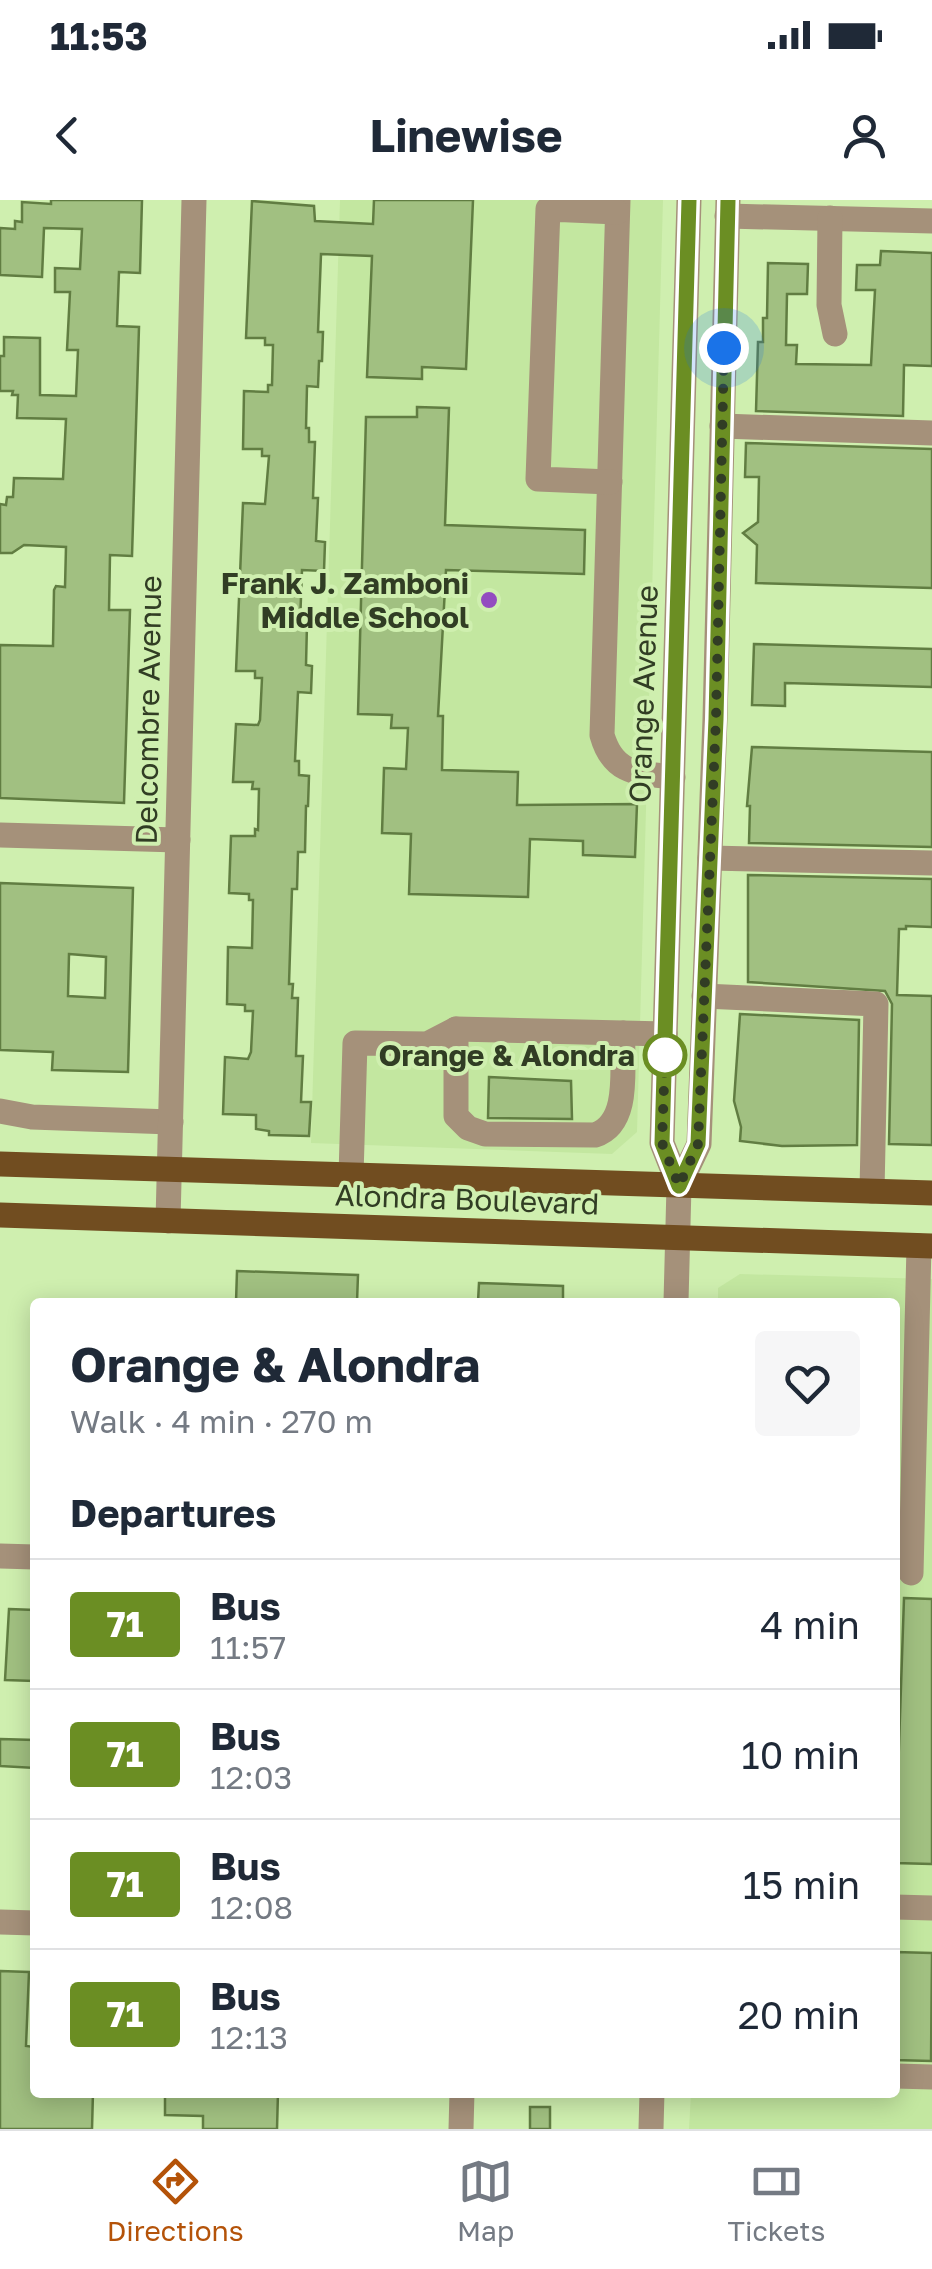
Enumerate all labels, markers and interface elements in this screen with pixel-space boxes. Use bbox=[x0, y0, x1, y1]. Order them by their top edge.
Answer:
text: 11:53 bbox=[50, 13, 148, 58]
icon: back bbox=[40, 108, 95, 163]
text: Linewise bbox=[370, 108, 562, 162]
icon: person bbox=[837, 108, 892, 163]
your location bbox=[699, 323, 749, 373]
place label: Frank J. Zamboni Middle School bbox=[221, 565, 469, 635]
street label: Delcombre Avenue bbox=[128, 575, 168, 845]
street label: Orange Avenue bbox=[621, 584, 665, 804]
marker: Frank J. Zamboni Middle School bbox=[478, 589, 500, 611]
marker: Orange & Alondra bbox=[644, 1034, 686, 1076]
place label: Orange & Alondra bbox=[378, 1037, 635, 1073]
street label: Alondra Boulevard bbox=[334, 1176, 600, 1222]
button: heart bbox=[755, 1331, 860, 1436]
text: Orange & Alondra bbox=[70, 1335, 480, 1393]
text: Walk · 4 min · 270 m bbox=[70, 1402, 373, 1440]
text: Departures bbox=[70, 1490, 276, 1535]
text: Bus bbox=[210, 1583, 281, 1628]
text: 4 min bbox=[760, 1602, 860, 1647]
text: 71 bbox=[106, 1603, 144, 1645]
text: 11:57 bbox=[210, 1628, 286, 1666]
text: Bus bbox=[210, 1713, 281, 1758]
text: 10 min bbox=[741, 1732, 860, 1777]
text: 71 bbox=[106, 1733, 144, 1775]
text: 12:03 bbox=[210, 1758, 292, 1796]
text: Bus bbox=[210, 1843, 281, 1888]
text: 15 min bbox=[743, 1862, 860, 1907]
text: 71 bbox=[106, 1863, 144, 1905]
text: 12:08 bbox=[210, 1888, 293, 1926]
text: Bus bbox=[210, 1973, 281, 2018]
text: 20 min bbox=[738, 1992, 860, 2037]
text: 71 bbox=[106, 1993, 144, 2035]
text: 12:13 bbox=[210, 2018, 288, 2056]
tab: Directions bbox=[107, 2154, 244, 2247]
tab: Map bbox=[457, 2154, 514, 2247]
tab: Tickets bbox=[728, 2154, 825, 2247]

